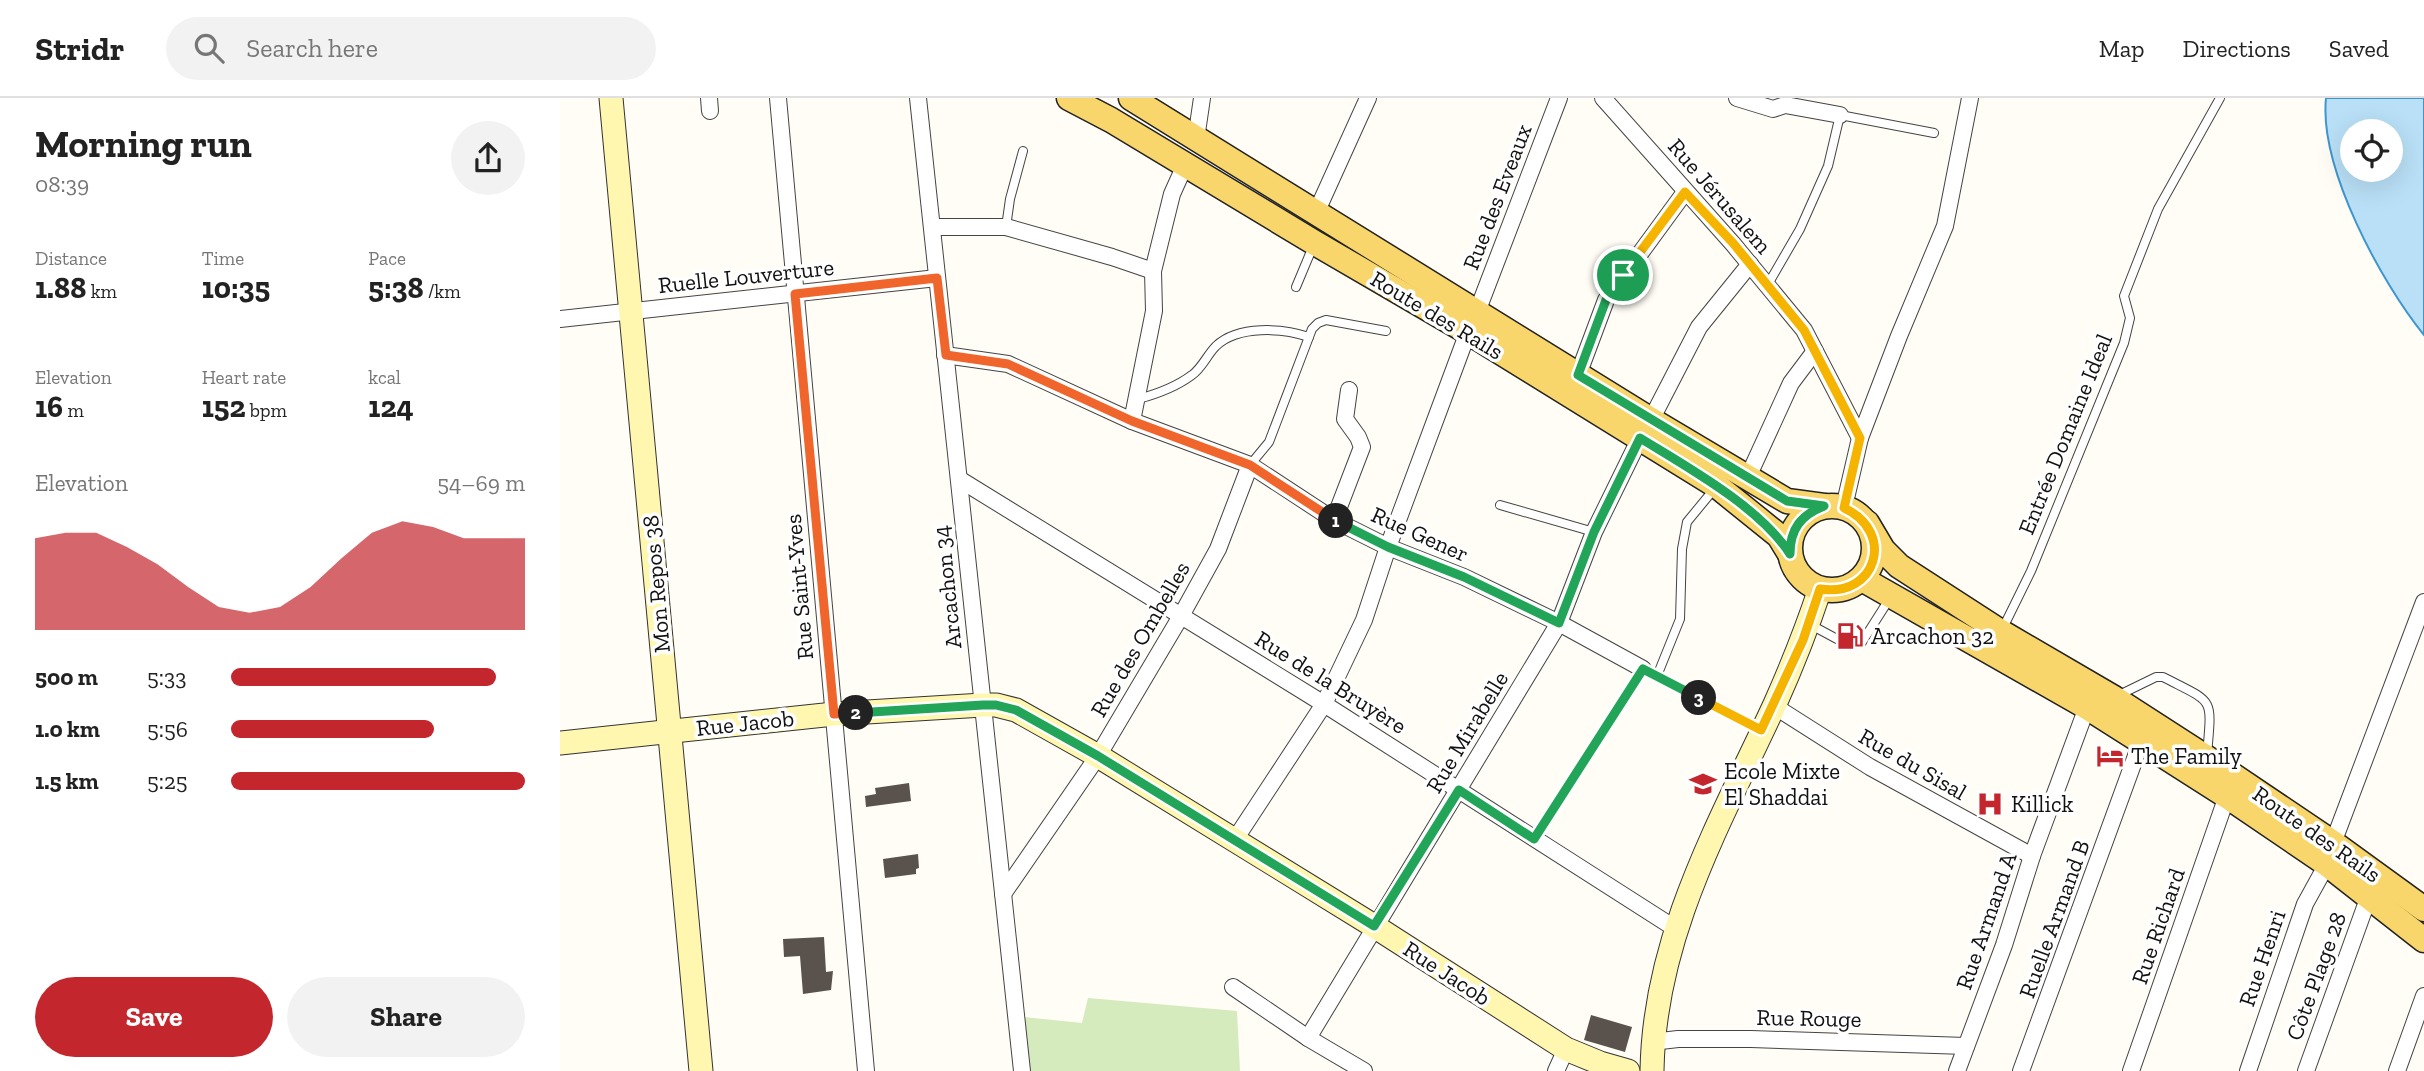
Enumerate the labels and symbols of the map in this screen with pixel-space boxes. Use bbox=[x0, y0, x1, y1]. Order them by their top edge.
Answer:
street label: Rue des Eveaux bbox=[1456, 120, 1538, 274]
street label: Rue Jérusalem bbox=[1662, 132, 1778, 260]
pin bbox=[1593, 245, 1653, 305]
street label: Ruelle Louverture bbox=[657, 253, 835, 299]
street label: Route des Rails bbox=[1366, 264, 1508, 366]
street label: Entrée Domaine Ideal bbox=[2012, 330, 2118, 538]
street label: Rue Gener bbox=[1367, 500, 1473, 568]
pin: 1 bbox=[1318, 504, 1354, 538]
street label: Rue Saint-Yves bbox=[779, 513, 819, 661]
street label: Mon Repos 38 bbox=[636, 514, 676, 654]
street label: Arcachon 34 bbox=[927, 524, 967, 650]
street label: Rue des Ombelles bbox=[1084, 556, 1196, 722]
fuel station icon: Arcachon 32 bbox=[1835, 621, 1865, 651]
place label: Arcachon 32 bbox=[1871, 622, 1994, 650]
street label: Rue de la Bruyère bbox=[1250, 624, 1412, 740]
street label: Rue Mirabelle bbox=[1420, 666, 1514, 798]
pin: 3 bbox=[1682, 680, 1716, 716]
pin: 2 bbox=[838, 696, 874, 730]
street label: Rue Jacob bbox=[695, 704, 795, 742]
street label: Rue du Sisal bbox=[1854, 722, 1972, 806]
hotel icon: The Family bbox=[2095, 741, 2125, 771]
place label: The Family bbox=[2131, 742, 2242, 770]
place label: Ecole Mixte El Shaddai bbox=[1724, 757, 1840, 811]
school or university icon: Ecole Mixte El Shaddai bbox=[1688, 769, 1718, 799]
street label: Route des Rails bbox=[2248, 780, 2386, 888]
hospital icon: Killick bbox=[1975, 789, 2005, 819]
place label: Killick bbox=[2011, 790, 2074, 818]
street label: Ruelle Armand B bbox=[2012, 836, 2096, 1002]
street label: Rue Armand A bbox=[1949, 848, 2023, 993]
street label: Rue Richard bbox=[2125, 864, 2191, 988]
street label: Rue Henri bbox=[2232, 906, 2292, 1010]
street label: Côte Plage 28 bbox=[2280, 908, 2352, 1044]
street label: Rue Jacob bbox=[1398, 934, 1496, 1012]
street label: Rue Rouge bbox=[1756, 1003, 1862, 1033]

